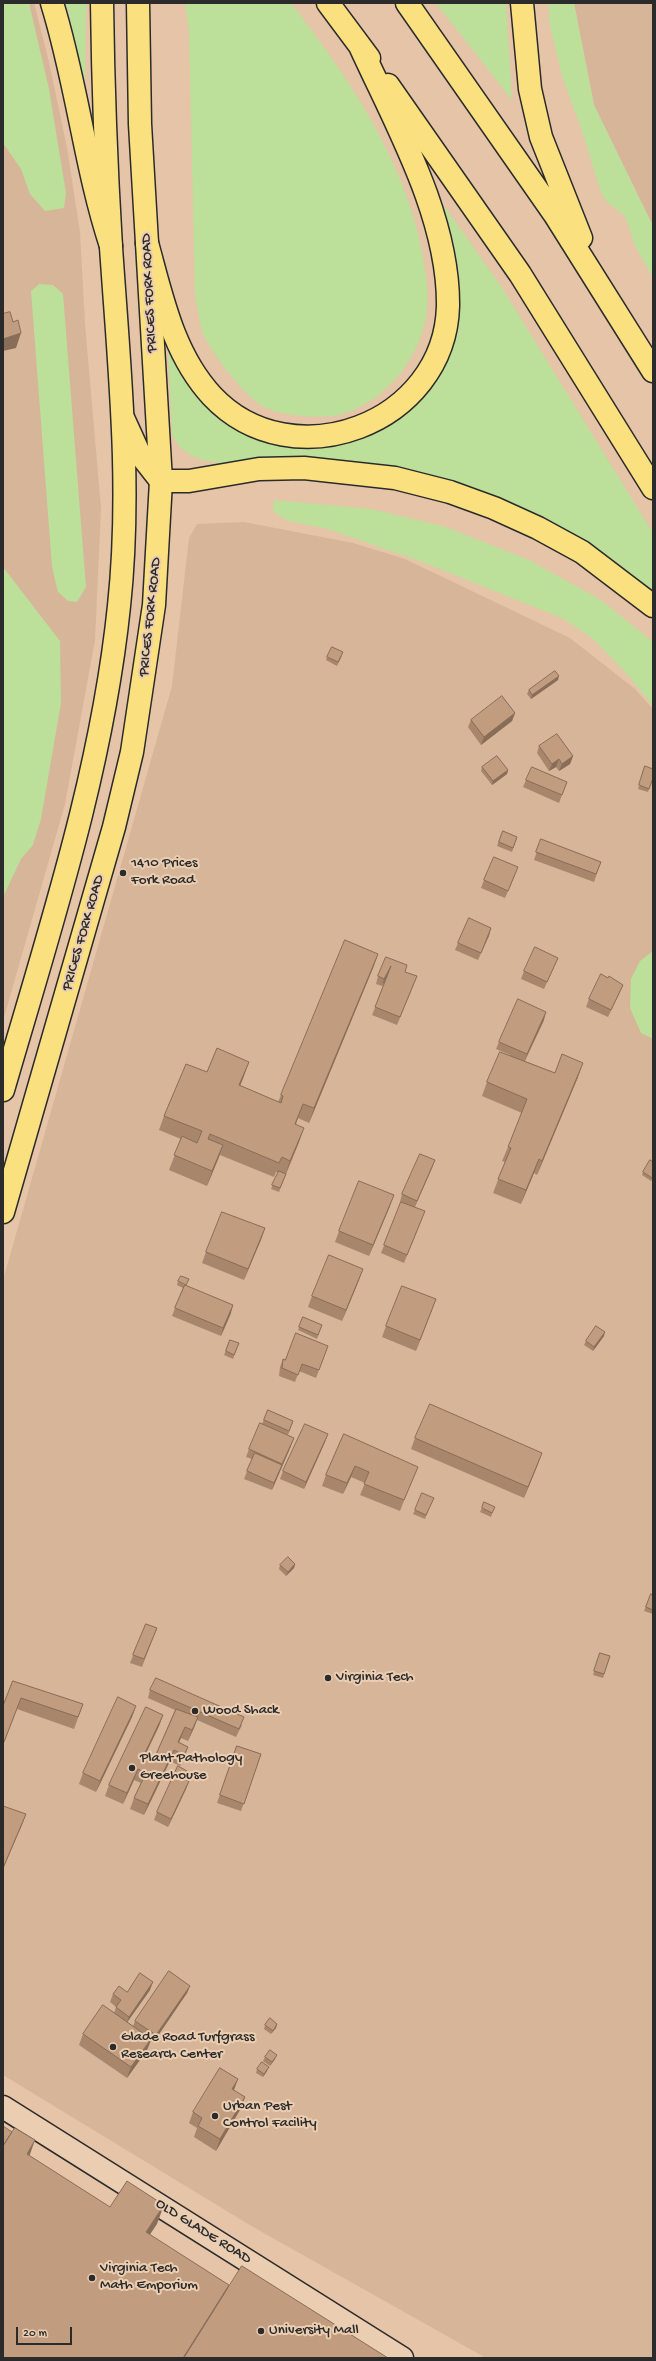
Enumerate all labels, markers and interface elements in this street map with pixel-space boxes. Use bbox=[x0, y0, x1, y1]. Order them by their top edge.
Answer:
street label: PRICES FORK ROAD bbox=[138, 233, 162, 353]
street label: PRICES FORK ROAD bbox=[136, 557, 166, 677]
place label: 1410 Prices Fork Road bbox=[131, 855, 197, 890]
marker: 1410 Prices Fork Road bbox=[118, 868, 128, 878]
street label: PRICES FORK ROAD bbox=[59, 873, 109, 993]
place label: Virginia Tech bbox=[336, 1669, 414, 1687]
marker: Virginia Tech bbox=[323, 1673, 333, 1683]
place label: Wood Shack bbox=[203, 1702, 279, 1720]
marker: Wood Shack bbox=[190, 1706, 200, 1716]
place label: Plant Pathology Greehouse bbox=[140, 1750, 242, 1785]
marker: Plant Pathology Greehouse bbox=[127, 1763, 137, 1773]
place label: Glade Road Turfgrass Research Center bbox=[121, 2029, 254, 2064]
marker: Glade Road Turfgrass Research Center bbox=[108, 2042, 118, 2052]
place label: Urban Pest Control Facility bbox=[223, 2098, 317, 2133]
marker: Urban Pest Control Facility bbox=[210, 2111, 220, 2121]
street label: OLD GLADE ROAD bbox=[152, 2195, 254, 2269]
place label: Virginia Tech Math Emporium bbox=[100, 2260, 198, 2295]
marker: Virginia Tech Math Emporium bbox=[87, 2273, 97, 2283]
scale bar bbox=[18, 2319, 74, 2345]
place label: University Mall bbox=[269, 2322, 359, 2340]
marker: University Mall bbox=[256, 2326, 266, 2336]
text: 20 m bbox=[23, 2327, 47, 2341]

